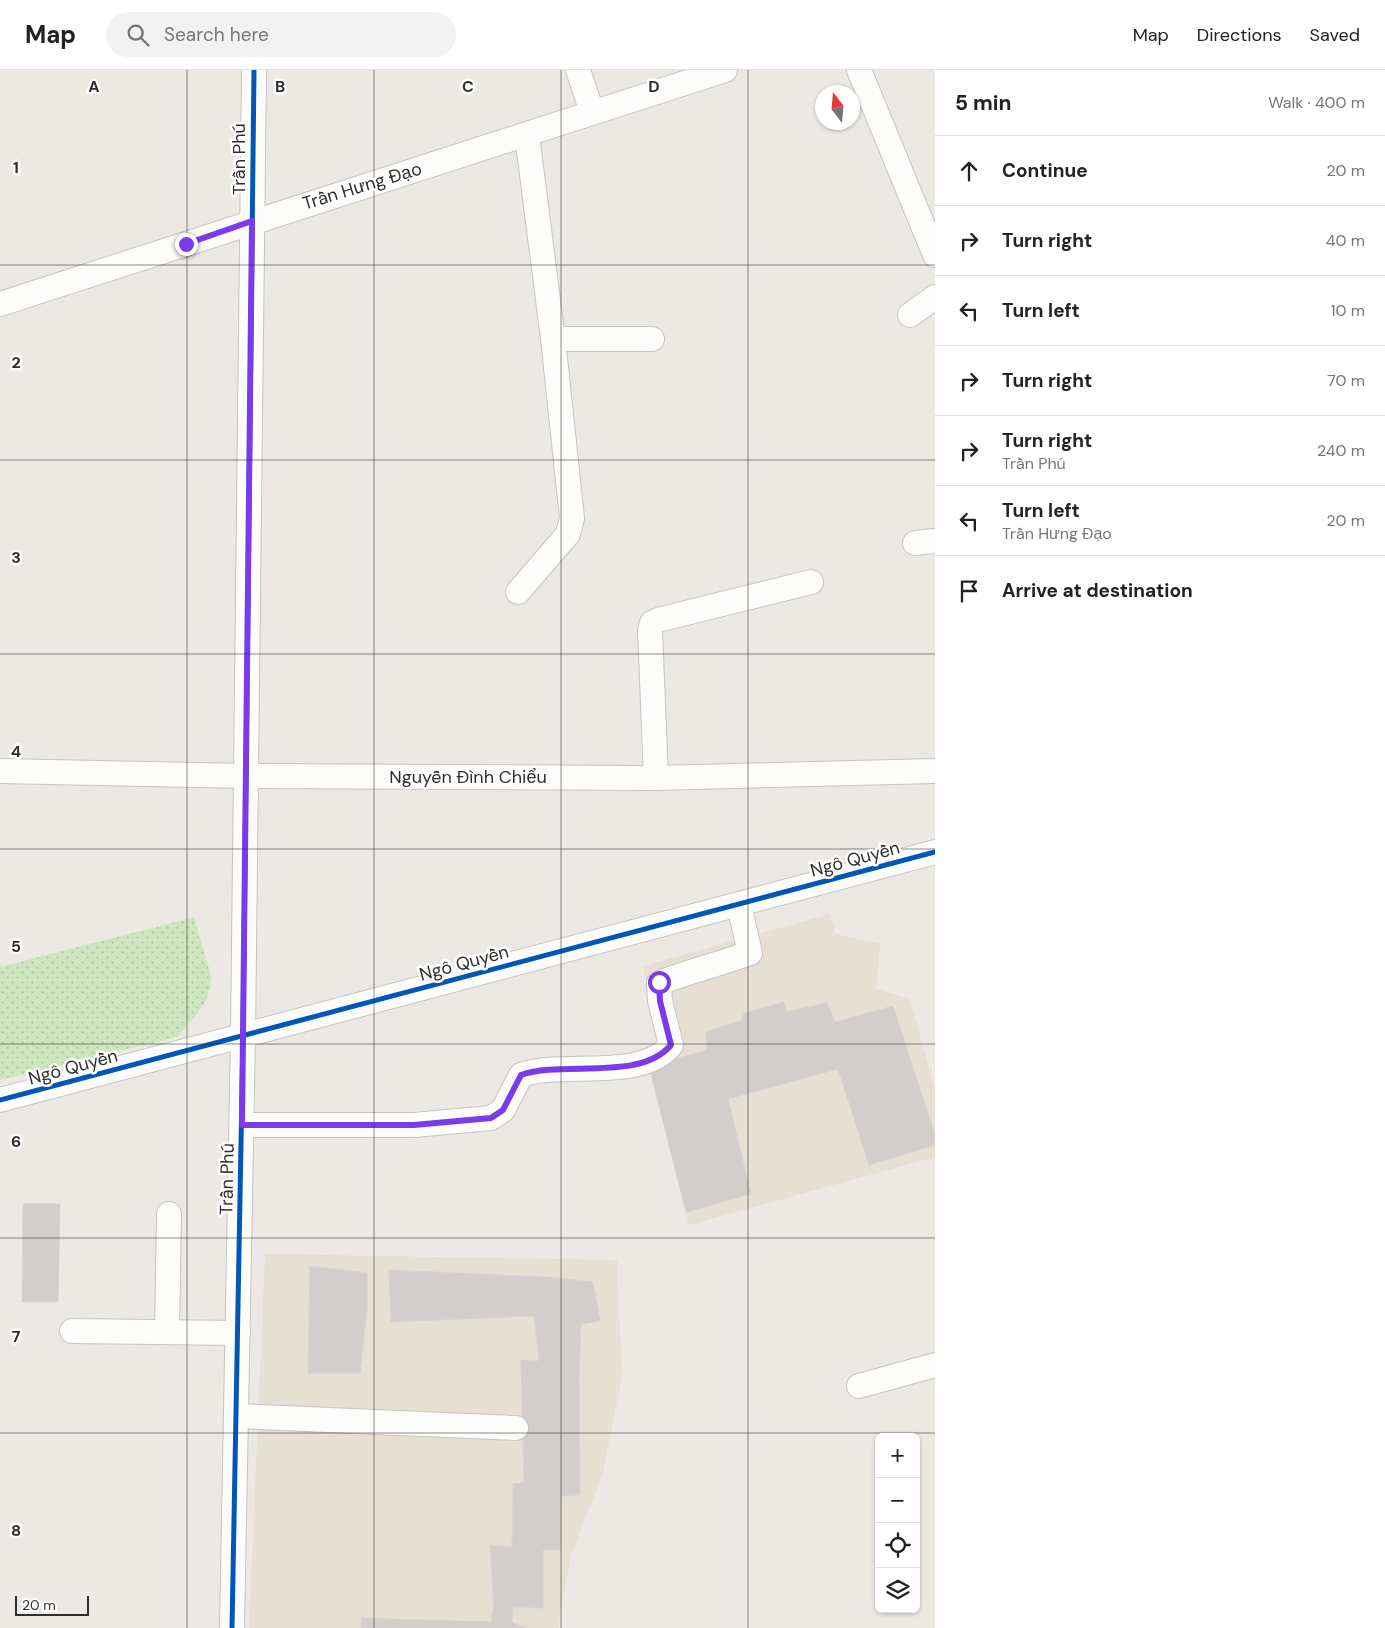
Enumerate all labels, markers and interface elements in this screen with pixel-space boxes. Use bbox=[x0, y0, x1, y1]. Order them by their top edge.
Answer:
search box bbox=[106, 12, 456, 57]
text: Map bbox=[25, 19, 76, 50]
icon: search bbox=[124, 21, 152, 49]
text: Search here bbox=[164, 22, 269, 47]
text: Map bbox=[1133, 23, 1169, 47]
text: Directions bbox=[1197, 23, 1282, 47]
text: Saved bbox=[1310, 23, 1360, 47]
text: A bbox=[88, 76, 100, 97]
text: B bbox=[275, 76, 285, 97]
text: C bbox=[462, 76, 474, 97]
text: D bbox=[648, 76, 660, 97]
north arrow bbox=[815, 85, 860, 130]
text: 5 min bbox=[955, 89, 1011, 117]
text: Walk · 400 m bbox=[1268, 92, 1365, 113]
street label: Trần Phú bbox=[227, 123, 251, 195]
street label: Trần Hưng Đạo bbox=[299, 156, 425, 216]
text: 1 bbox=[13, 157, 19, 178]
icon: ahead bbox=[955, 157, 983, 185]
text: Continue bbox=[1002, 158, 1088, 183]
text: 20 m bbox=[1326, 160, 1365, 181]
icon: right bbox=[955, 227, 983, 255]
text: Turn right bbox=[1002, 228, 1092, 253]
text: 40 m bbox=[1326, 230, 1365, 251]
route end bbox=[175, 233, 198, 256]
icon: left bbox=[955, 297, 983, 325]
text: Turn left bbox=[1002, 298, 1080, 323]
text: 10 m bbox=[1331, 300, 1365, 321]
text: 2 bbox=[11, 352, 21, 373]
icon: right bbox=[955, 367, 983, 395]
text: Turn right bbox=[1002, 368, 1092, 393]
text: 70 m bbox=[1327, 370, 1365, 391]
text: Turn right bbox=[1002, 428, 1092, 453]
icon: right bbox=[955, 437, 983, 465]
text: 240 m bbox=[1317, 440, 1365, 461]
text: Trần Phú bbox=[1002, 453, 1066, 474]
text: Turn left bbox=[1002, 498, 1080, 523]
icon: left bbox=[955, 507, 983, 535]
text: 20 m bbox=[1326, 510, 1365, 531]
text: Trần Hưng Đạo bbox=[1002, 523, 1112, 544]
text: 3 bbox=[11, 547, 21, 568]
icon: arrive bbox=[955, 577, 983, 605]
text: Arrive at destination bbox=[1002, 578, 1193, 603]
text: 4 bbox=[11, 741, 21, 762]
street label: Nguyễn Đình Chiểu bbox=[389, 765, 547, 789]
street label: Ngô Quyền bbox=[808, 836, 902, 882]
text: 5 bbox=[11, 936, 21, 957]
street label: Ngô Quyền bbox=[417, 940, 511, 986]
route start bbox=[648, 971, 671, 994]
street label: Ngô Quyền bbox=[26, 1044, 120, 1090]
text: 6 bbox=[11, 1131, 21, 1152]
street label: Trần Phú bbox=[214, 1143, 240, 1215]
text: 7 bbox=[12, 1326, 21, 1347]
map controls bbox=[875, 1433, 920, 1613]
button: + bbox=[875, 1433, 920, 1478]
button: − bbox=[875, 1478, 920, 1523]
text: 8 bbox=[11, 1520, 21, 1541]
button: locate bbox=[875, 1523, 920, 1568]
button: layers bbox=[875, 1568, 920, 1613]
scale bar bbox=[15, 1593, 89, 1616]
text: 20 m bbox=[22, 1596, 56, 1614]

